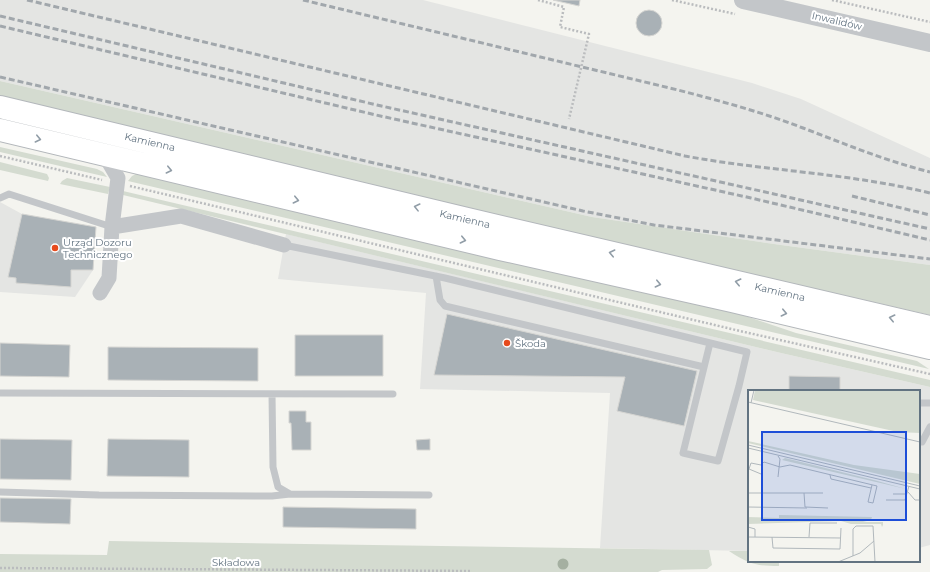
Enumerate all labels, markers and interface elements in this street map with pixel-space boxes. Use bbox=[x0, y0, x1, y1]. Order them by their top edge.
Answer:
street label: Inwalidów bbox=[811, 9, 864, 33]
street label: Kamienna bbox=[123, 130, 177, 154]
one-way arrow bbox=[35, 134, 41, 142]
one-way arrow bbox=[166, 165, 173, 174]
one-way arrow bbox=[293, 196, 299, 204]
one-way arrow bbox=[414, 204, 420, 212]
street label: Kamienna bbox=[438, 207, 492, 231]
place label: Urząd Dozoru Technicznego bbox=[63, 236, 133, 261]
one-way arrow bbox=[460, 236, 466, 244]
marker: Urząd Dozoru Technicznego bbox=[50, 243, 60, 253]
one-way arrow bbox=[608, 249, 615, 257]
one-way arrow bbox=[735, 278, 742, 286]
one-way arrow bbox=[655, 280, 661, 288]
street label: Kamienna bbox=[753, 280, 807, 304]
one-way arrow bbox=[780, 308, 787, 317]
one-way arrow bbox=[889, 315, 895, 323]
place label: Škoda bbox=[515, 337, 546, 350]
marker: Škoda bbox=[502, 338, 512, 348]
inset map bbox=[748, 390, 920, 562]
street label: Składowa bbox=[212, 556, 260, 569]

